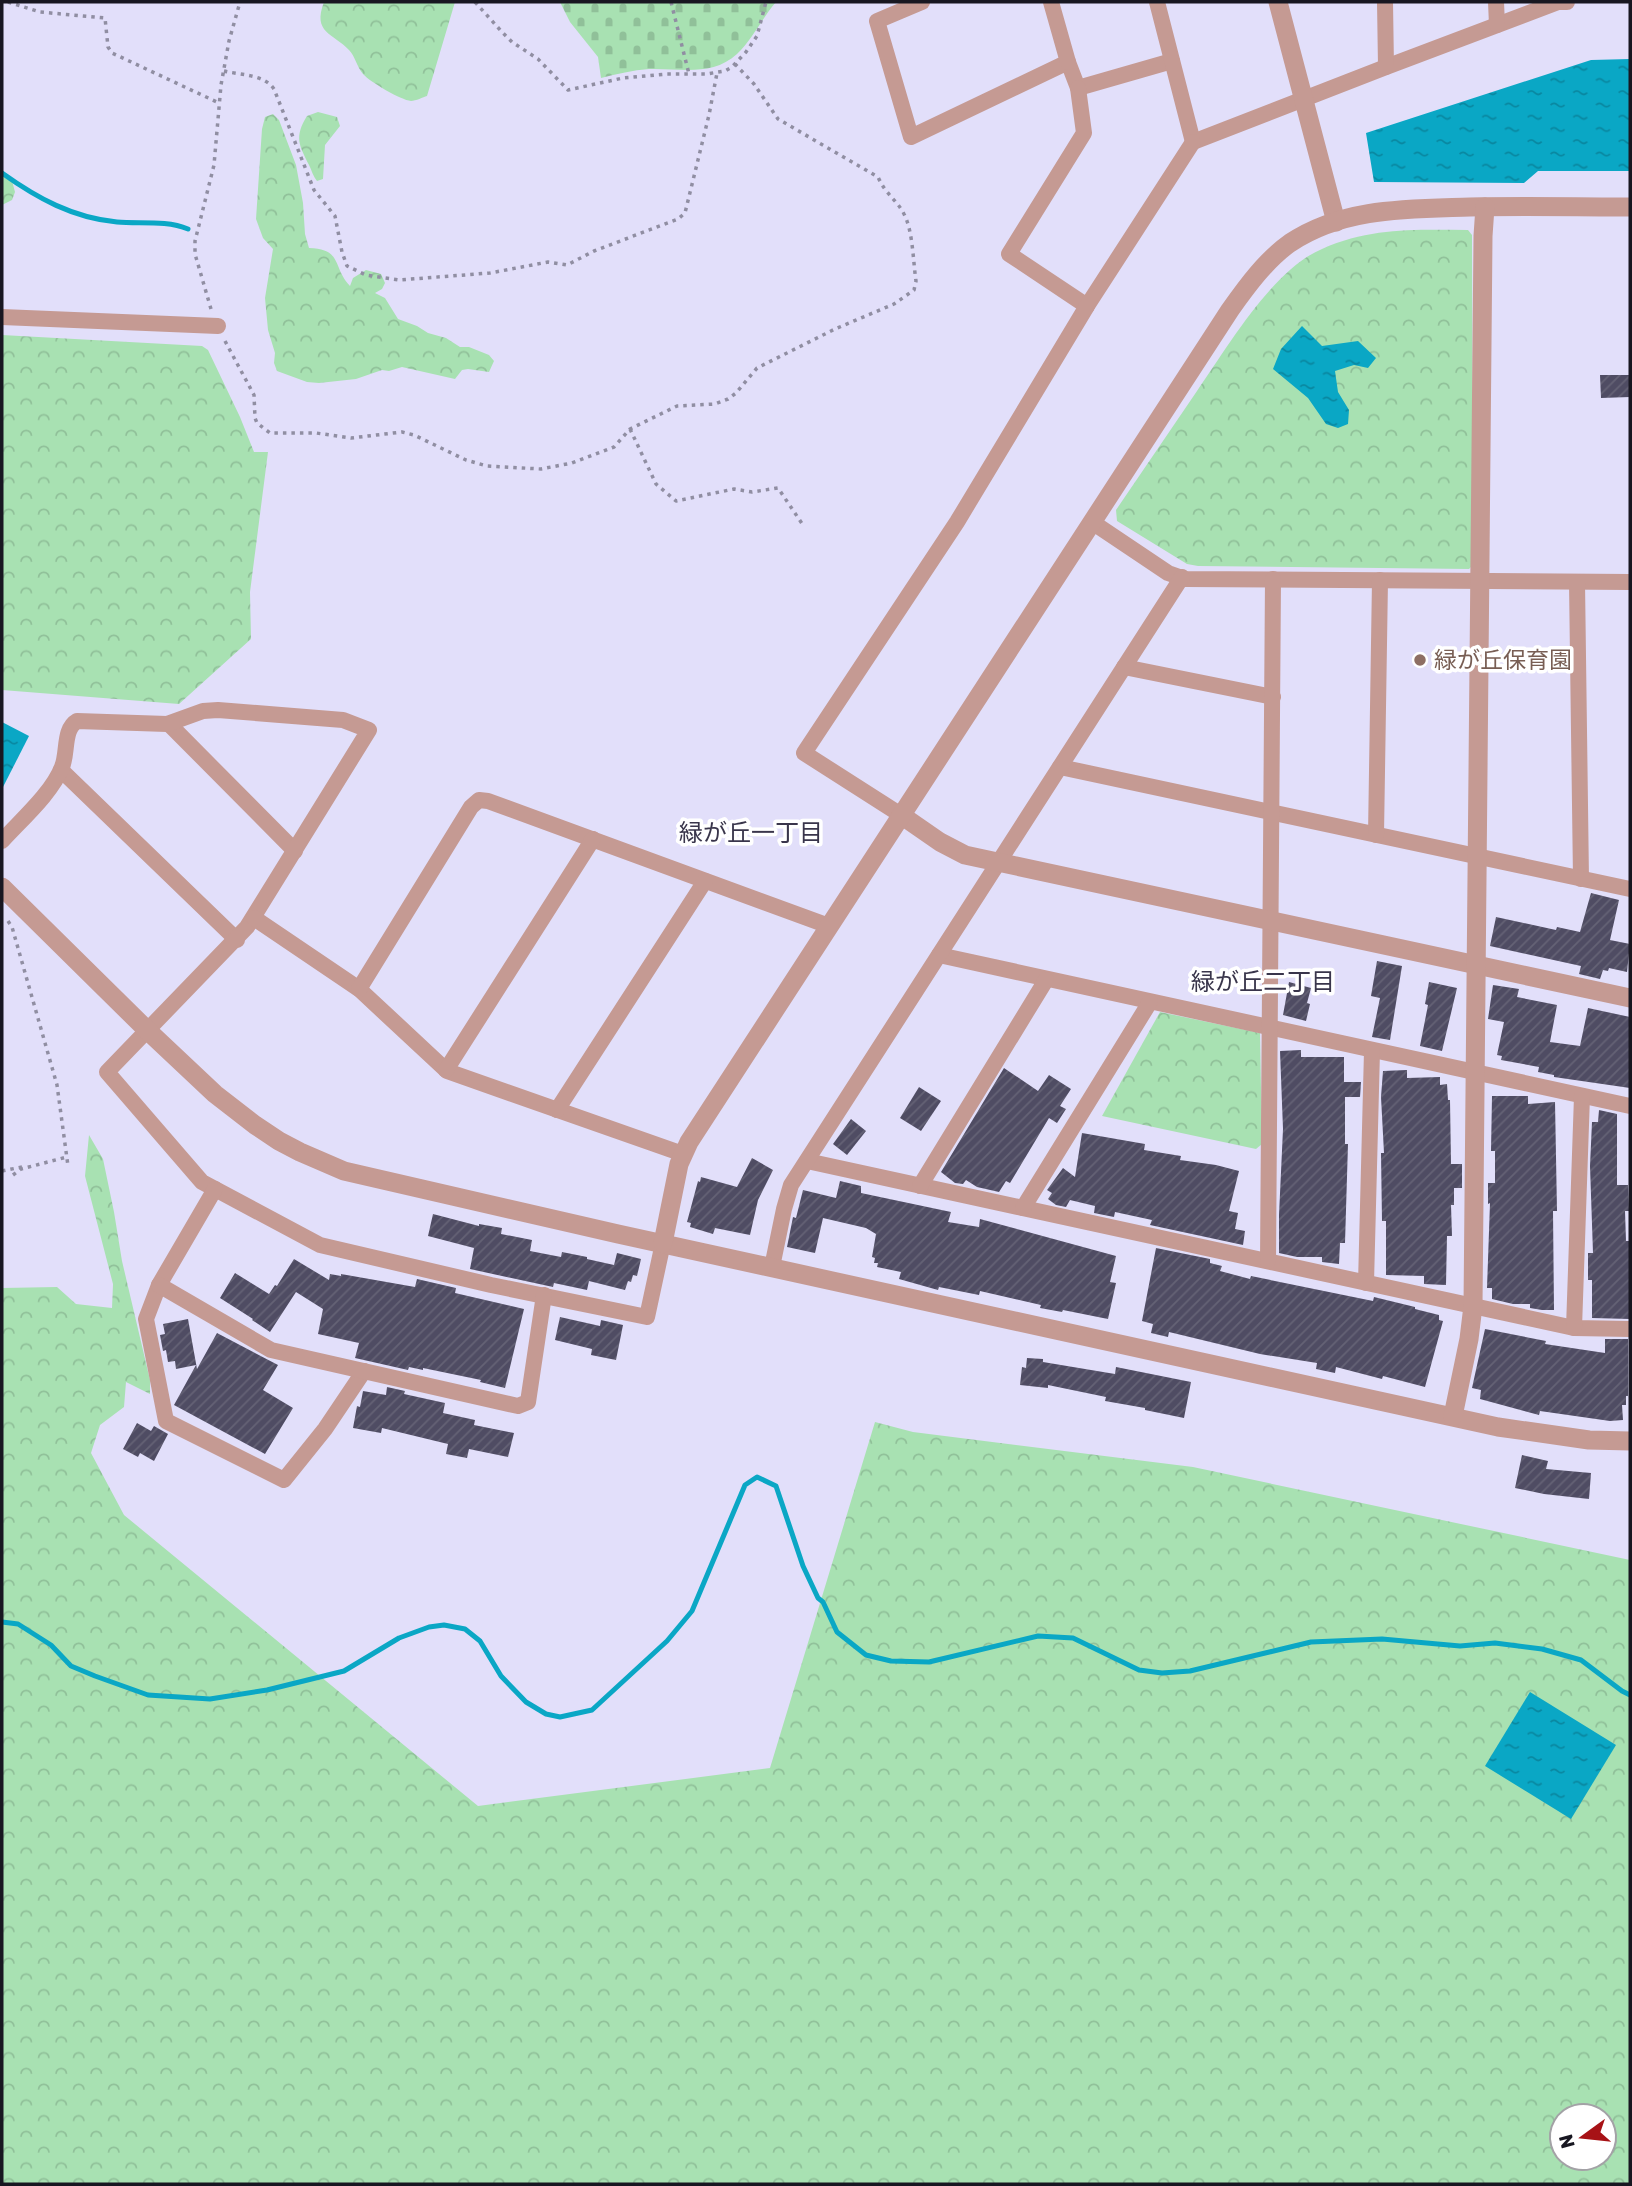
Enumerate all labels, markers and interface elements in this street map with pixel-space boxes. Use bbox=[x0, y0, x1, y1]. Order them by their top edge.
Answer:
place label: 緑が丘保育園 bbox=[1434, 646, 1572, 674]
marker: 緑が丘保育園 bbox=[1412, 652, 1428, 668]
district label: 緑が丘一丁目 bbox=[679, 819, 823, 847]
district label: 緑が丘二丁目 bbox=[1191, 968, 1335, 996]
north arrow bbox=[1548, 2102, 1618, 2172]
text: N bbox=[1554, 2132, 1580, 2151]

